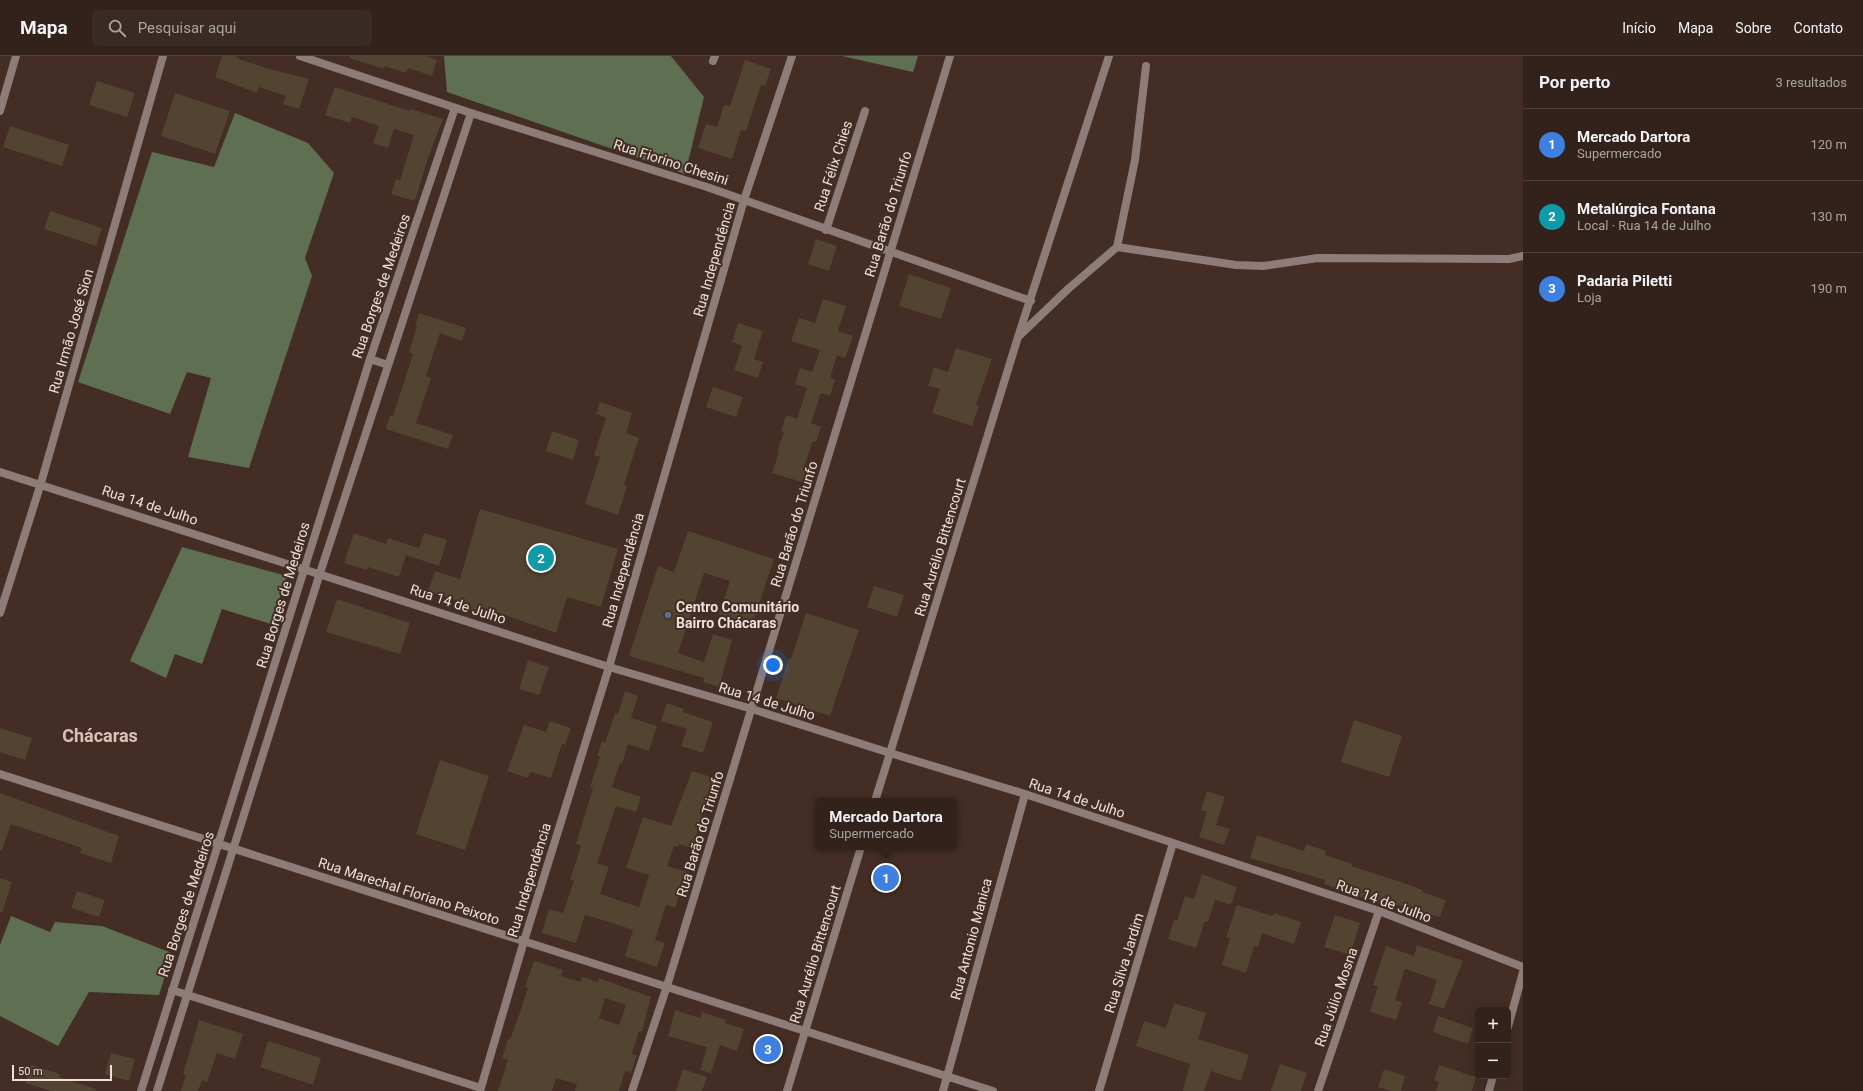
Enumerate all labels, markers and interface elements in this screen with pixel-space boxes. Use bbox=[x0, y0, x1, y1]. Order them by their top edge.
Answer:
search box bbox=[92, 10, 372, 46]
text: Mapa bbox=[20, 16, 68, 39]
icon: search bbox=[106, 17, 128, 39]
text: Pesquisar aqui bbox=[138, 19, 236, 37]
text: Início bbox=[1622, 20, 1656, 36]
text: Mapa bbox=[1678, 20, 1713, 36]
text: Sobre bbox=[1735, 20, 1772, 36]
text: Contato bbox=[1794, 20, 1843, 36]
text: Por perto bbox=[1539, 72, 1610, 92]
text: 3 resultados bbox=[1775, 75, 1847, 90]
street label: Rua Félix Chies bbox=[811, 119, 855, 213]
text: Mercado Dartora bbox=[1577, 128, 1690, 146]
street label: Rua Fiorino Chesini bbox=[612, 136, 730, 188]
text: 1 bbox=[1548, 137, 1556, 152]
text: 120 m bbox=[1810, 137, 1847, 152]
text: Supermercado bbox=[1577, 146, 1662, 161]
street label: Rua Barão do Triunfo bbox=[861, 149, 915, 279]
street label: Rua Independência bbox=[690, 200, 738, 318]
text: Metalúrgica Fontana bbox=[1577, 200, 1716, 218]
text: 2 bbox=[1548, 209, 1556, 224]
text: 130 m bbox=[1810, 209, 1847, 224]
street label: Rua Borges de Medeiros bbox=[349, 212, 413, 360]
text: Local · Rua 14 de Julho bbox=[1577, 218, 1711, 233]
street label: Rua Irmão José Sion bbox=[46, 267, 96, 395]
text: Padaria Piletti bbox=[1577, 272, 1672, 290]
text: 3 bbox=[1548, 281, 1556, 296]
text: 190 m bbox=[1810, 281, 1847, 296]
text: Loja bbox=[1577, 290, 1602, 305]
street label: Rua Barão do Triunfo bbox=[767, 459, 821, 589]
street label: Rua Aurélio Bittencourt bbox=[911, 476, 969, 618]
street label: Rua 14 de Julho bbox=[100, 482, 200, 528]
street label: Rua Independência bbox=[599, 511, 647, 629]
street label: Rua Borges de Medeiros bbox=[253, 520, 313, 670]
pin: 2 bbox=[528, 543, 554, 573]
street label: Rua 14 de Julho bbox=[408, 581, 508, 627]
place label: Centro Comunitário Bairro Chácaras bbox=[676, 599, 799, 631]
marker: Centro Comunitário Bairro Chácaras bbox=[663, 610, 673, 620]
your location bbox=[763, 655, 783, 675]
street label: Rua 14 de Julho bbox=[717, 679, 817, 723]
district label: Chácaras bbox=[62, 725, 138, 746]
street label: Rua Barão do Triunfo bbox=[673, 769, 727, 899]
street label: Rua 14 de Julho bbox=[1027, 775, 1127, 821]
popup bbox=[815, 798, 957, 850]
text: Mercado Dartora bbox=[829, 808, 943, 826]
street label: Rua Independência bbox=[504, 821, 554, 939]
text: Supermercado bbox=[829, 826, 914, 841]
street label: Rua Borges de Medeiros bbox=[155, 829, 217, 979]
street label: Rua Marechal Floriano Peixoto bbox=[316, 854, 502, 928]
pin: 1 bbox=[873, 863, 899, 893]
street label: Rua Antonio Manica bbox=[947, 876, 995, 1002]
street label: Rua 14 de Julho bbox=[1334, 876, 1434, 926]
street label: Rua Aurélio Bittencourt bbox=[786, 883, 844, 1025]
street label: Rua Silva Jardim bbox=[1101, 911, 1147, 1015]
street label: Rua Júlio Mosna bbox=[1312, 945, 1360, 1049]
map controls bbox=[1475, 1007, 1511, 1079]
button: + bbox=[1475, 1007, 1511, 1043]
pin: 3 bbox=[755, 1034, 781, 1064]
button: − bbox=[1475, 1043, 1511, 1079]
scale bar bbox=[12, 1063, 112, 1082]
text: 50 m bbox=[18, 1065, 43, 1078]

